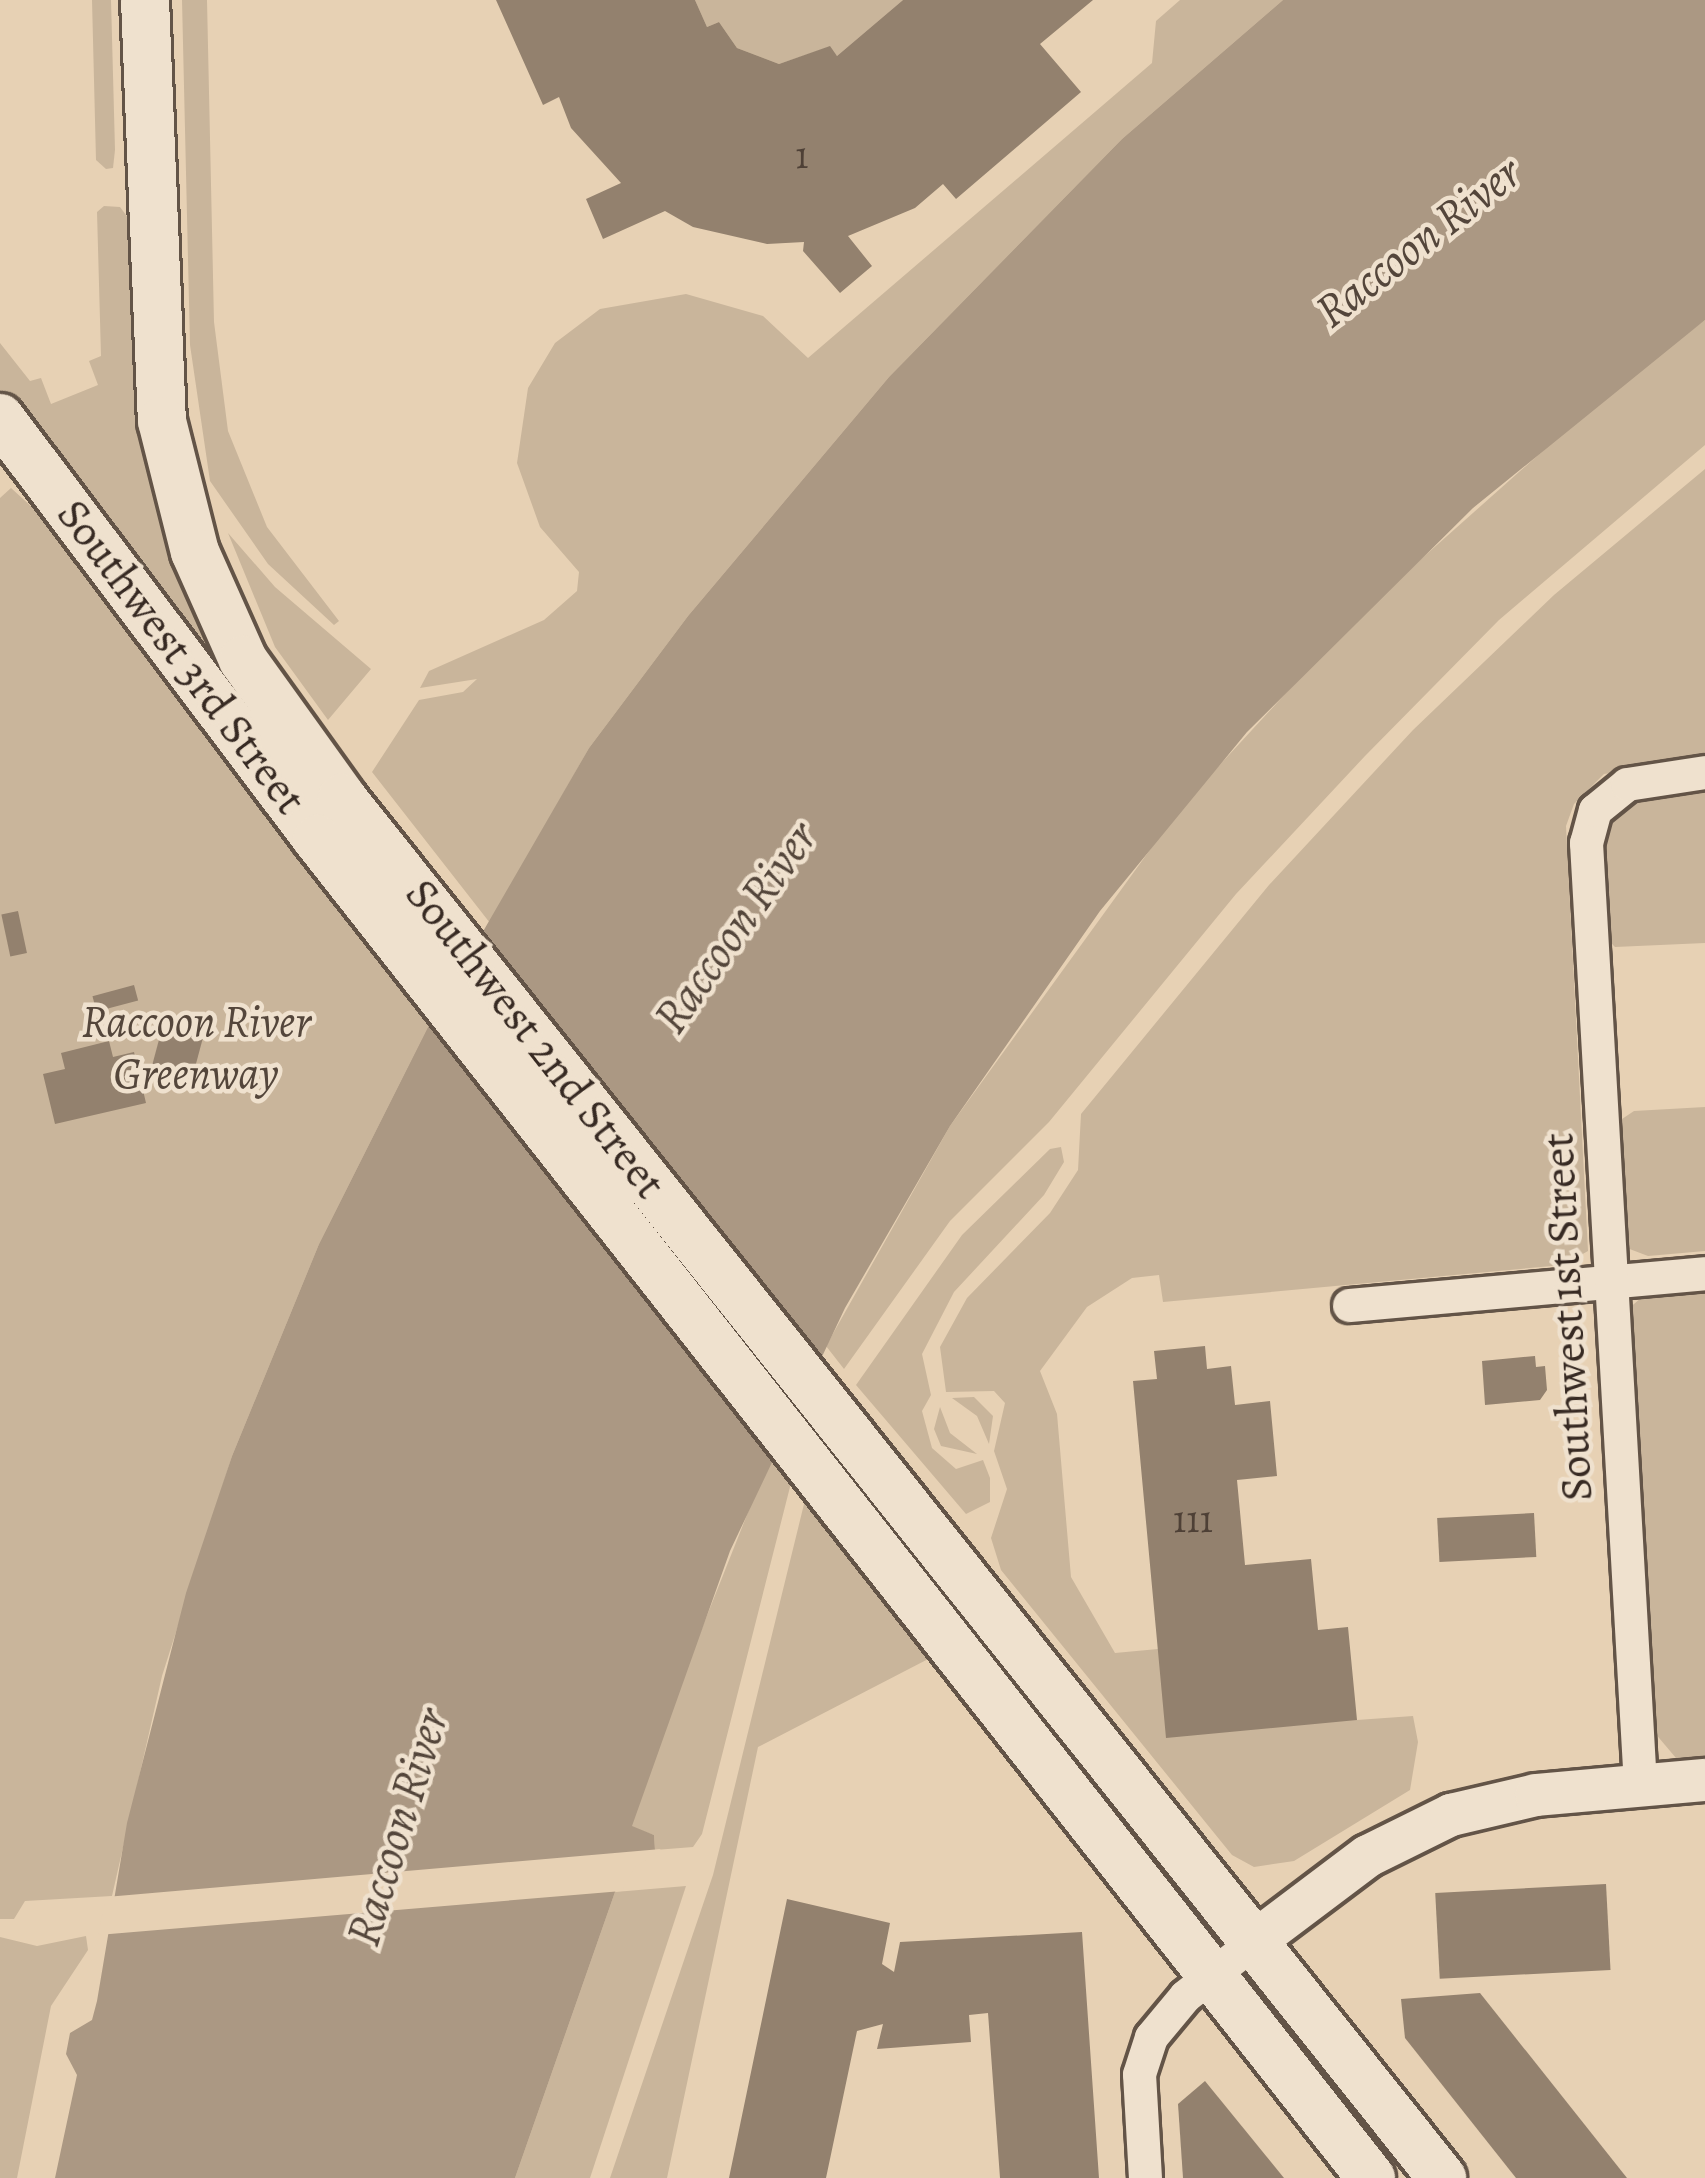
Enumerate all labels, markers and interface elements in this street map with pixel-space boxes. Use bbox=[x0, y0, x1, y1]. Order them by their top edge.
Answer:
house number: 1 bbox=[795, 132, 809, 178]
water label: Raccoon River bbox=[1304, 144, 1532, 340]
street label: Southwest 3rd Street bbox=[45, 489, 317, 825]
water label: Raccoon River bbox=[641, 810, 829, 1044]
street label: Southwest 2nd Street bbox=[394, 869, 676, 1209]
park label: Raccoon River Greenway bbox=[81, 995, 311, 1101]
street label: Southwest 1st Street bbox=[1531, 1132, 1605, 1502]
house number: 111 bbox=[1173, 1496, 1213, 1542]
water label: Raccoon River bbox=[334, 1702, 460, 1952]

